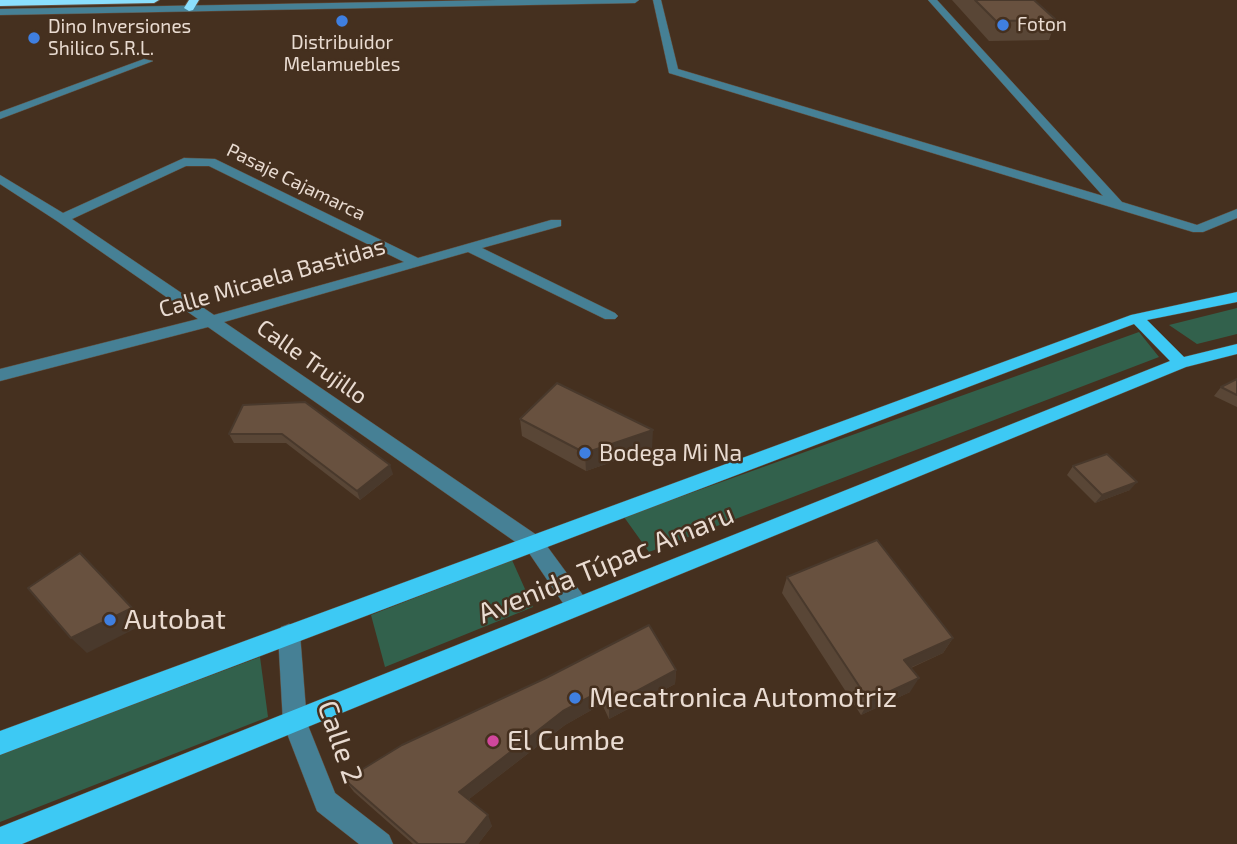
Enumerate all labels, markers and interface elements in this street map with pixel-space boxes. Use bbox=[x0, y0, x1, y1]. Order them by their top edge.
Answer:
marker: Distribuidor Melamuebles bbox=[334, 13, 350, 29]
place label: Foton bbox=[1017, 14, 1067, 36]
place label: Dino Inversiones Shilico S.R.L. bbox=[48, 16, 191, 60]
marker: Foton bbox=[995, 17, 1011, 33]
marker: Dino Inversiones Shilico S.R.L. bbox=[26, 30, 42, 46]
place label: Distribuidor Melamuebles bbox=[284, 32, 400, 76]
street label: Pasaje Cajamarca bbox=[223, 139, 369, 225]
street label: Calle Micaela Bastidas bbox=[156, 232, 388, 324]
street label: Calle Trujillo bbox=[251, 314, 373, 410]
place label: Bodega Mi Na bbox=[599, 439, 742, 467]
marker: Bodega Mi Na bbox=[577, 445, 593, 461]
street label: Avenida Túpac Amaru bbox=[473, 497, 739, 631]
place label: Autobat bbox=[124, 603, 226, 637]
marker: Autobat bbox=[102, 612, 118, 628]
place label: Mecatronica Automotriz bbox=[589, 681, 897, 715]
marker: Mecatronica Automotriz bbox=[567, 690, 583, 706]
street label: Calle 2 bbox=[310, 696, 370, 788]
place label: El Cumbe bbox=[507, 724, 625, 758]
marker: El Cumbe bbox=[485, 733, 501, 749]

